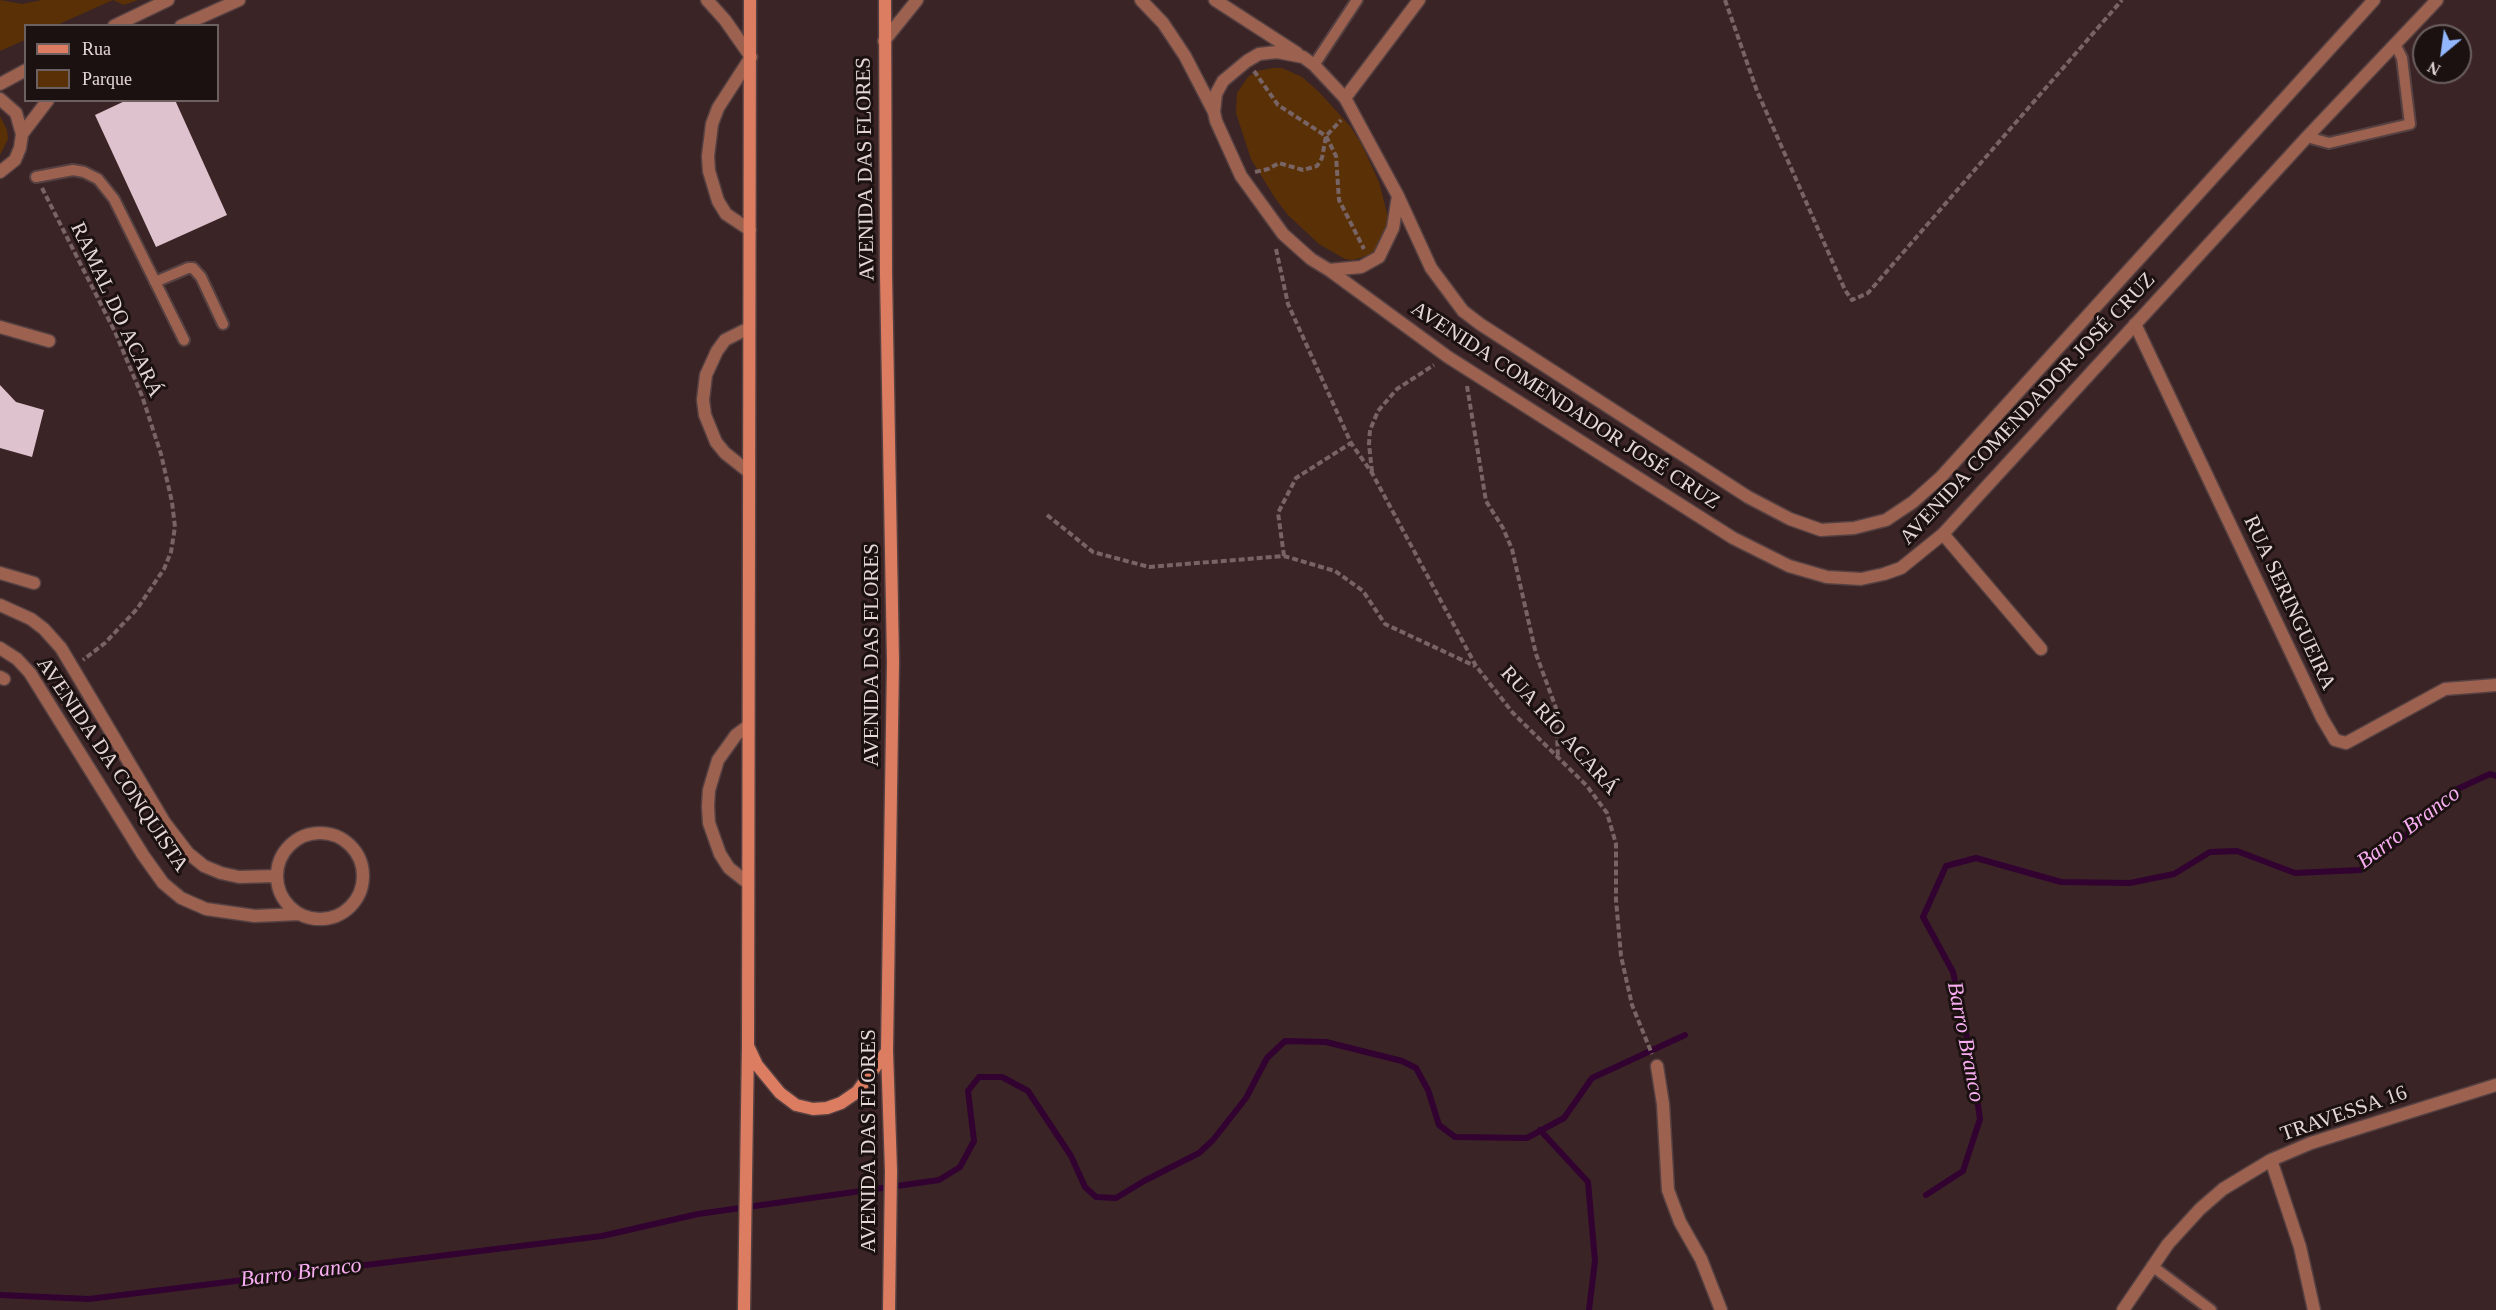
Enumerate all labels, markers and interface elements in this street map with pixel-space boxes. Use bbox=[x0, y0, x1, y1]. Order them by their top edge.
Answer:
legend bbox=[24, 24, 219, 102]
north arrow bbox=[2412, 24, 2472, 84]
text: Rua bbox=[82, 39, 111, 59]
street label: AVENIDA DAS FLORES bbox=[851, 57, 881, 281]
text: N bbox=[2425, 58, 2443, 79]
text: Parque bbox=[82, 69, 132, 89]
street label: RAMAL DO ACARÁ bbox=[64, 218, 168, 402]
street label: AVENIDA COMENDADOR JOSÉ CRUZ bbox=[1895, 268, 2161, 550]
street label: AVENIDA COMENDADOR JOSÉ CRUZ bbox=[1406, 297, 1724, 515]
street label: RUA SERINGUEIRA bbox=[2238, 512, 2340, 694]
street label: AVENIDA DAS FLORES bbox=[859, 543, 885, 767]
street label: AVENIDA DA CONQUISTA bbox=[31, 653, 193, 877]
street label: RUA RÍO ACARÁ bbox=[1495, 661, 1623, 801]
water label: Barro Branco bbox=[2352, 781, 2466, 875]
water label: Barro Branco bbox=[1940, 980, 1990, 1104]
street label: AVENIDA DAS FLORES bbox=[856, 1029, 882, 1253]
street label: TRAVESSA 16 bbox=[2277, 1081, 2411, 1147]
water label: Barro Branco bbox=[239, 1252, 363, 1294]

